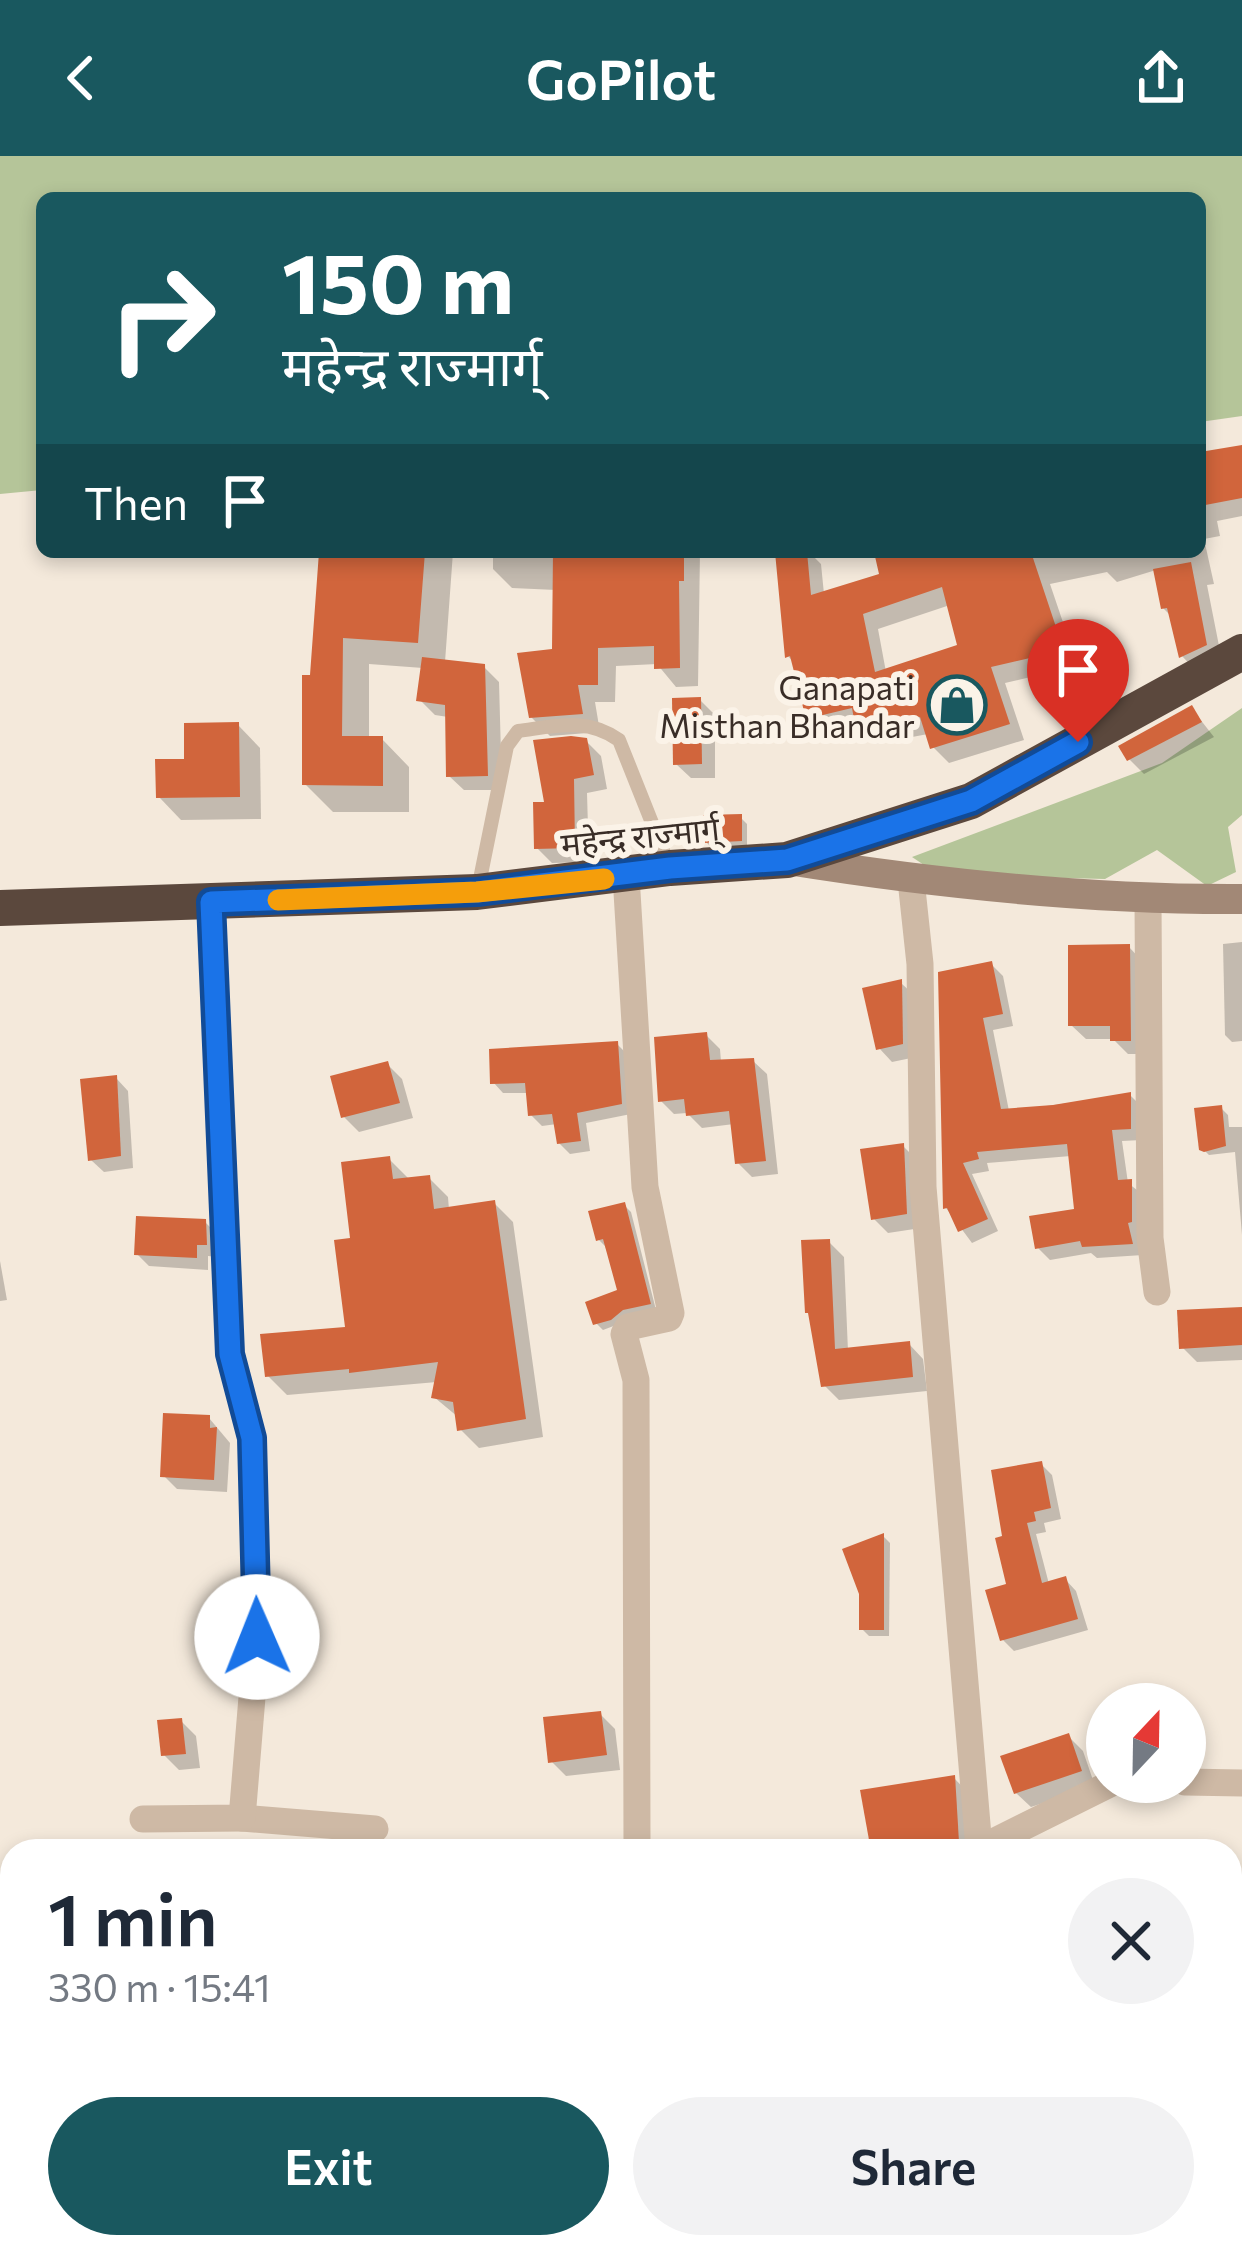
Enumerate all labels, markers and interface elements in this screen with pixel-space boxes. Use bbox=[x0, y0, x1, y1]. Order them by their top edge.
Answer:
icon: back bbox=[48, 45, 114, 111]
text: GoPilot bbox=[526, 45, 716, 111]
icon: share bbox=[1128, 45, 1194, 111]
text: 150 m bbox=[282, 229, 514, 331]
icon: right bbox=[84, 240, 240, 396]
text: महेन्द्र राज्मार्ग् bbox=[282, 331, 542, 397]
icon: arrive bbox=[212, 468, 278, 534]
text: Then bbox=[84, 474, 188, 529]
pin bbox=[1027, 619, 1129, 742]
icon: arrive bbox=[1045, 637, 1111, 703]
place label: Ganapati Misthan Bhandar bbox=[659, 666, 915, 745]
shop icon: Ganapati Misthan Bhandar bbox=[926, 674, 988, 736]
street label: महेन्द्र राज्मार्ग् bbox=[559, 806, 726, 866]
position arrow bbox=[194, 1574, 320, 1700]
north arrow bbox=[1086, 1683, 1206, 1803]
map controls bbox=[1086, 1683, 1206, 1803]
text: 1 min bbox=[48, 1873, 218, 1961]
button: close bbox=[1068, 1878, 1194, 2004]
text: 330 m · 15:41 bbox=[48, 1962, 271, 2010]
button: Exit bbox=[48, 2097, 609, 2235]
button: Share bbox=[633, 2097, 1194, 2235]

